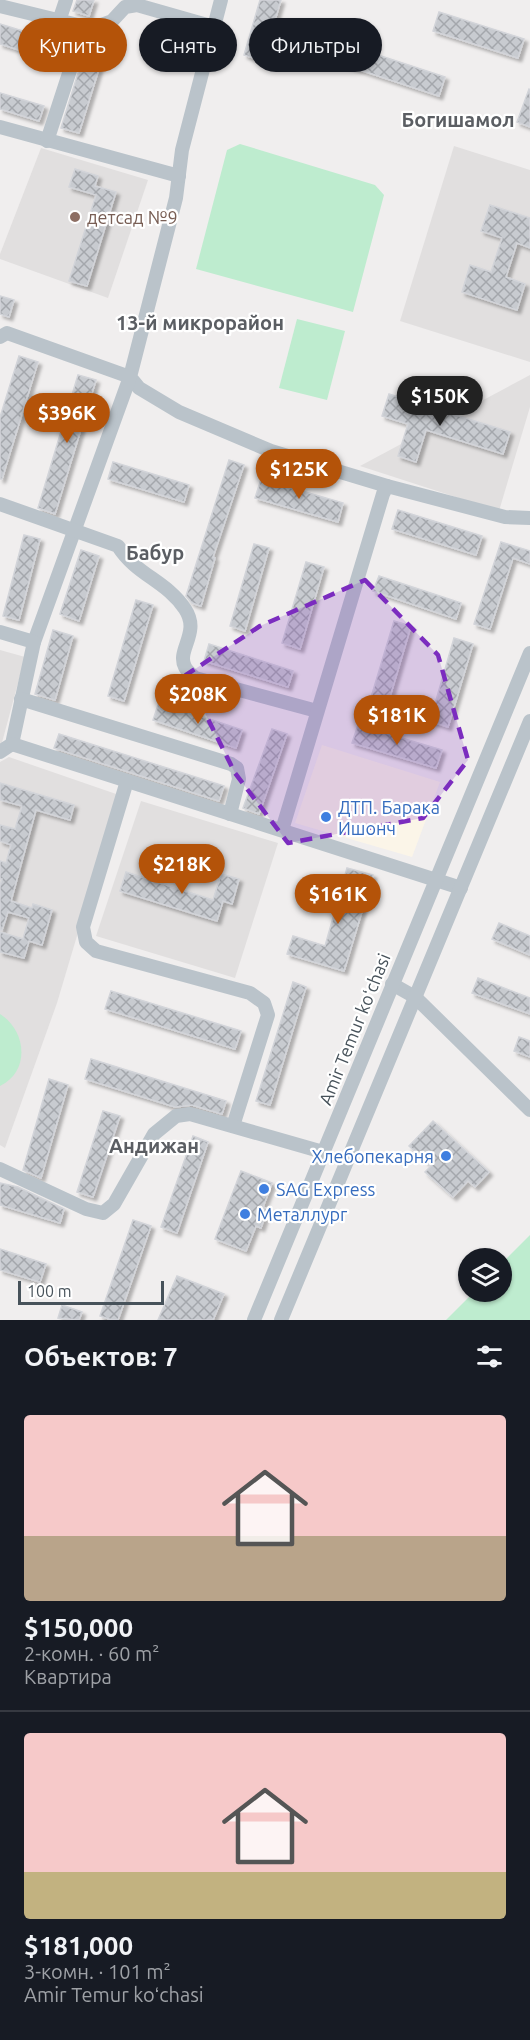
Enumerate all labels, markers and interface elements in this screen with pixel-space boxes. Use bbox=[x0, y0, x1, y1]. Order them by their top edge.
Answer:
chip: Купить bbox=[18, 18, 127, 72]
chip: Снять bbox=[139, 18, 237, 72]
chip: Фильтры bbox=[249, 18, 382, 72]
district label: Богишамол bbox=[401, 108, 515, 131]
place label: детсад №9 bbox=[87, 207, 178, 227]
marker: детсад №9 bbox=[68, 210, 82, 224]
district label: 13-й микрорайон bbox=[116, 311, 284, 334]
pin: $150K bbox=[398, 376, 482, 427]
text: $150K bbox=[411, 384, 469, 407]
pin: $396K bbox=[25, 393, 109, 444]
text: $396K bbox=[38, 401, 96, 424]
pin: $125K bbox=[257, 449, 341, 500]
text: $125K bbox=[270, 457, 328, 480]
district label: Бабур bbox=[126, 541, 184, 564]
pin: $208K bbox=[156, 674, 240, 725]
text: $208K bbox=[169, 682, 227, 705]
pin: $181K bbox=[355, 695, 439, 746]
text: $181K bbox=[368, 703, 426, 726]
place label: ДТП. Барака Ишонч bbox=[338, 797, 440, 838]
marker: ДТП. Барака Ишонч bbox=[319, 810, 333, 824]
pin: $218K bbox=[140, 844, 224, 895]
text: $218K bbox=[153, 852, 211, 875]
pin: $161K bbox=[296, 874, 380, 925]
text: $161K bbox=[309, 882, 367, 905]
street label: Amir Temur koʻchasi bbox=[314, 950, 394, 1108]
district label: Андижан bbox=[109, 1134, 199, 1157]
place label: Хлебопекарня bbox=[312, 1146, 434, 1166]
marker: Хлебопекарня bbox=[439, 1149, 453, 1163]
place label: SAG Express bbox=[276, 1179, 375, 1199]
marker: SAG Express bbox=[257, 1182, 271, 1196]
place label: Металлург bbox=[257, 1204, 347, 1224]
marker: Металлург bbox=[238, 1207, 252, 1221]
map controls bbox=[458, 1248, 512, 1302]
button: layers bbox=[458, 1248, 512, 1302]
scale bar bbox=[18, 1278, 164, 1306]
text: 100 m bbox=[27, 1282, 72, 1300]
icon: filters bbox=[473, 1340, 506, 1373]
text: Объектов: 7 bbox=[24, 1342, 178, 1371]
icon: home bbox=[211, 1454, 319, 1562]
text: $150,000 bbox=[24, 1613, 133, 1642]
text: 2-комн. · 60 m² bbox=[24, 1642, 159, 1665]
text: Квартира bbox=[24, 1665, 112, 1688]
icon: home bbox=[211, 1772, 319, 1880]
text: $181,000 bbox=[24, 1931, 133, 1960]
text: 3-комн. · 101 m² bbox=[24, 1960, 171, 1983]
text: Amir Temur koʻchasi bbox=[24, 1983, 204, 2006]

